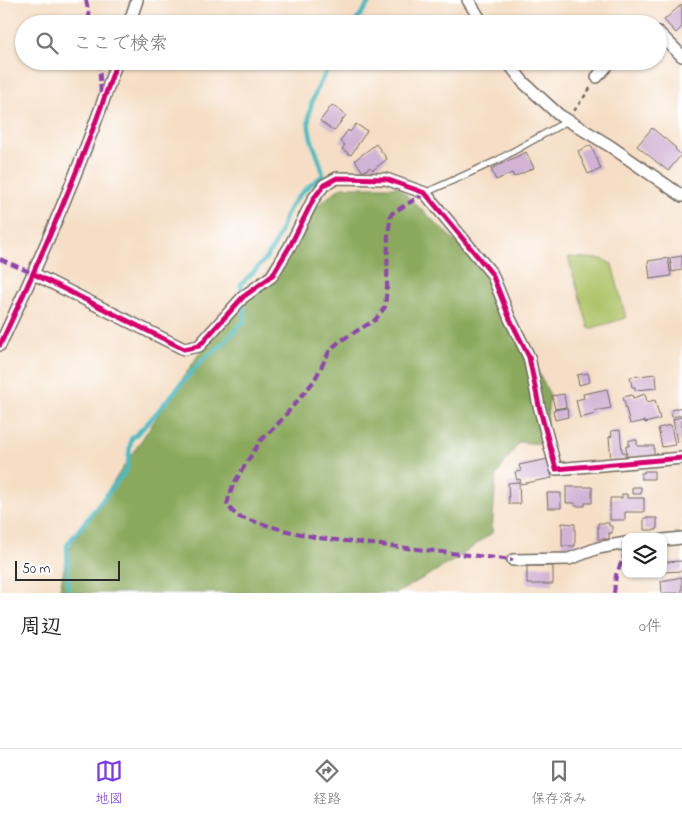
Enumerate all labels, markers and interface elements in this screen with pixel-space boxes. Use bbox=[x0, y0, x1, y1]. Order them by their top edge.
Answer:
search box bbox=[15, 15, 667, 70]
icon: search bbox=[33, 29, 61, 57]
text: ここで検索 bbox=[73, 31, 168, 58]
map controls bbox=[622, 533, 667, 578]
button: layers bbox=[622, 533, 667, 578]
scale bar bbox=[15, 558, 120, 581]
text: 50 m bbox=[22, 559, 50, 580]
text: 周辺 bbox=[20, 613, 62, 643]
text: 0件 bbox=[639, 615, 662, 639]
tab: 地図 bbox=[95, 757, 123, 810]
tab: 経路 bbox=[313, 757, 341, 810]
tab: 保存済み bbox=[531, 757, 587, 810]

